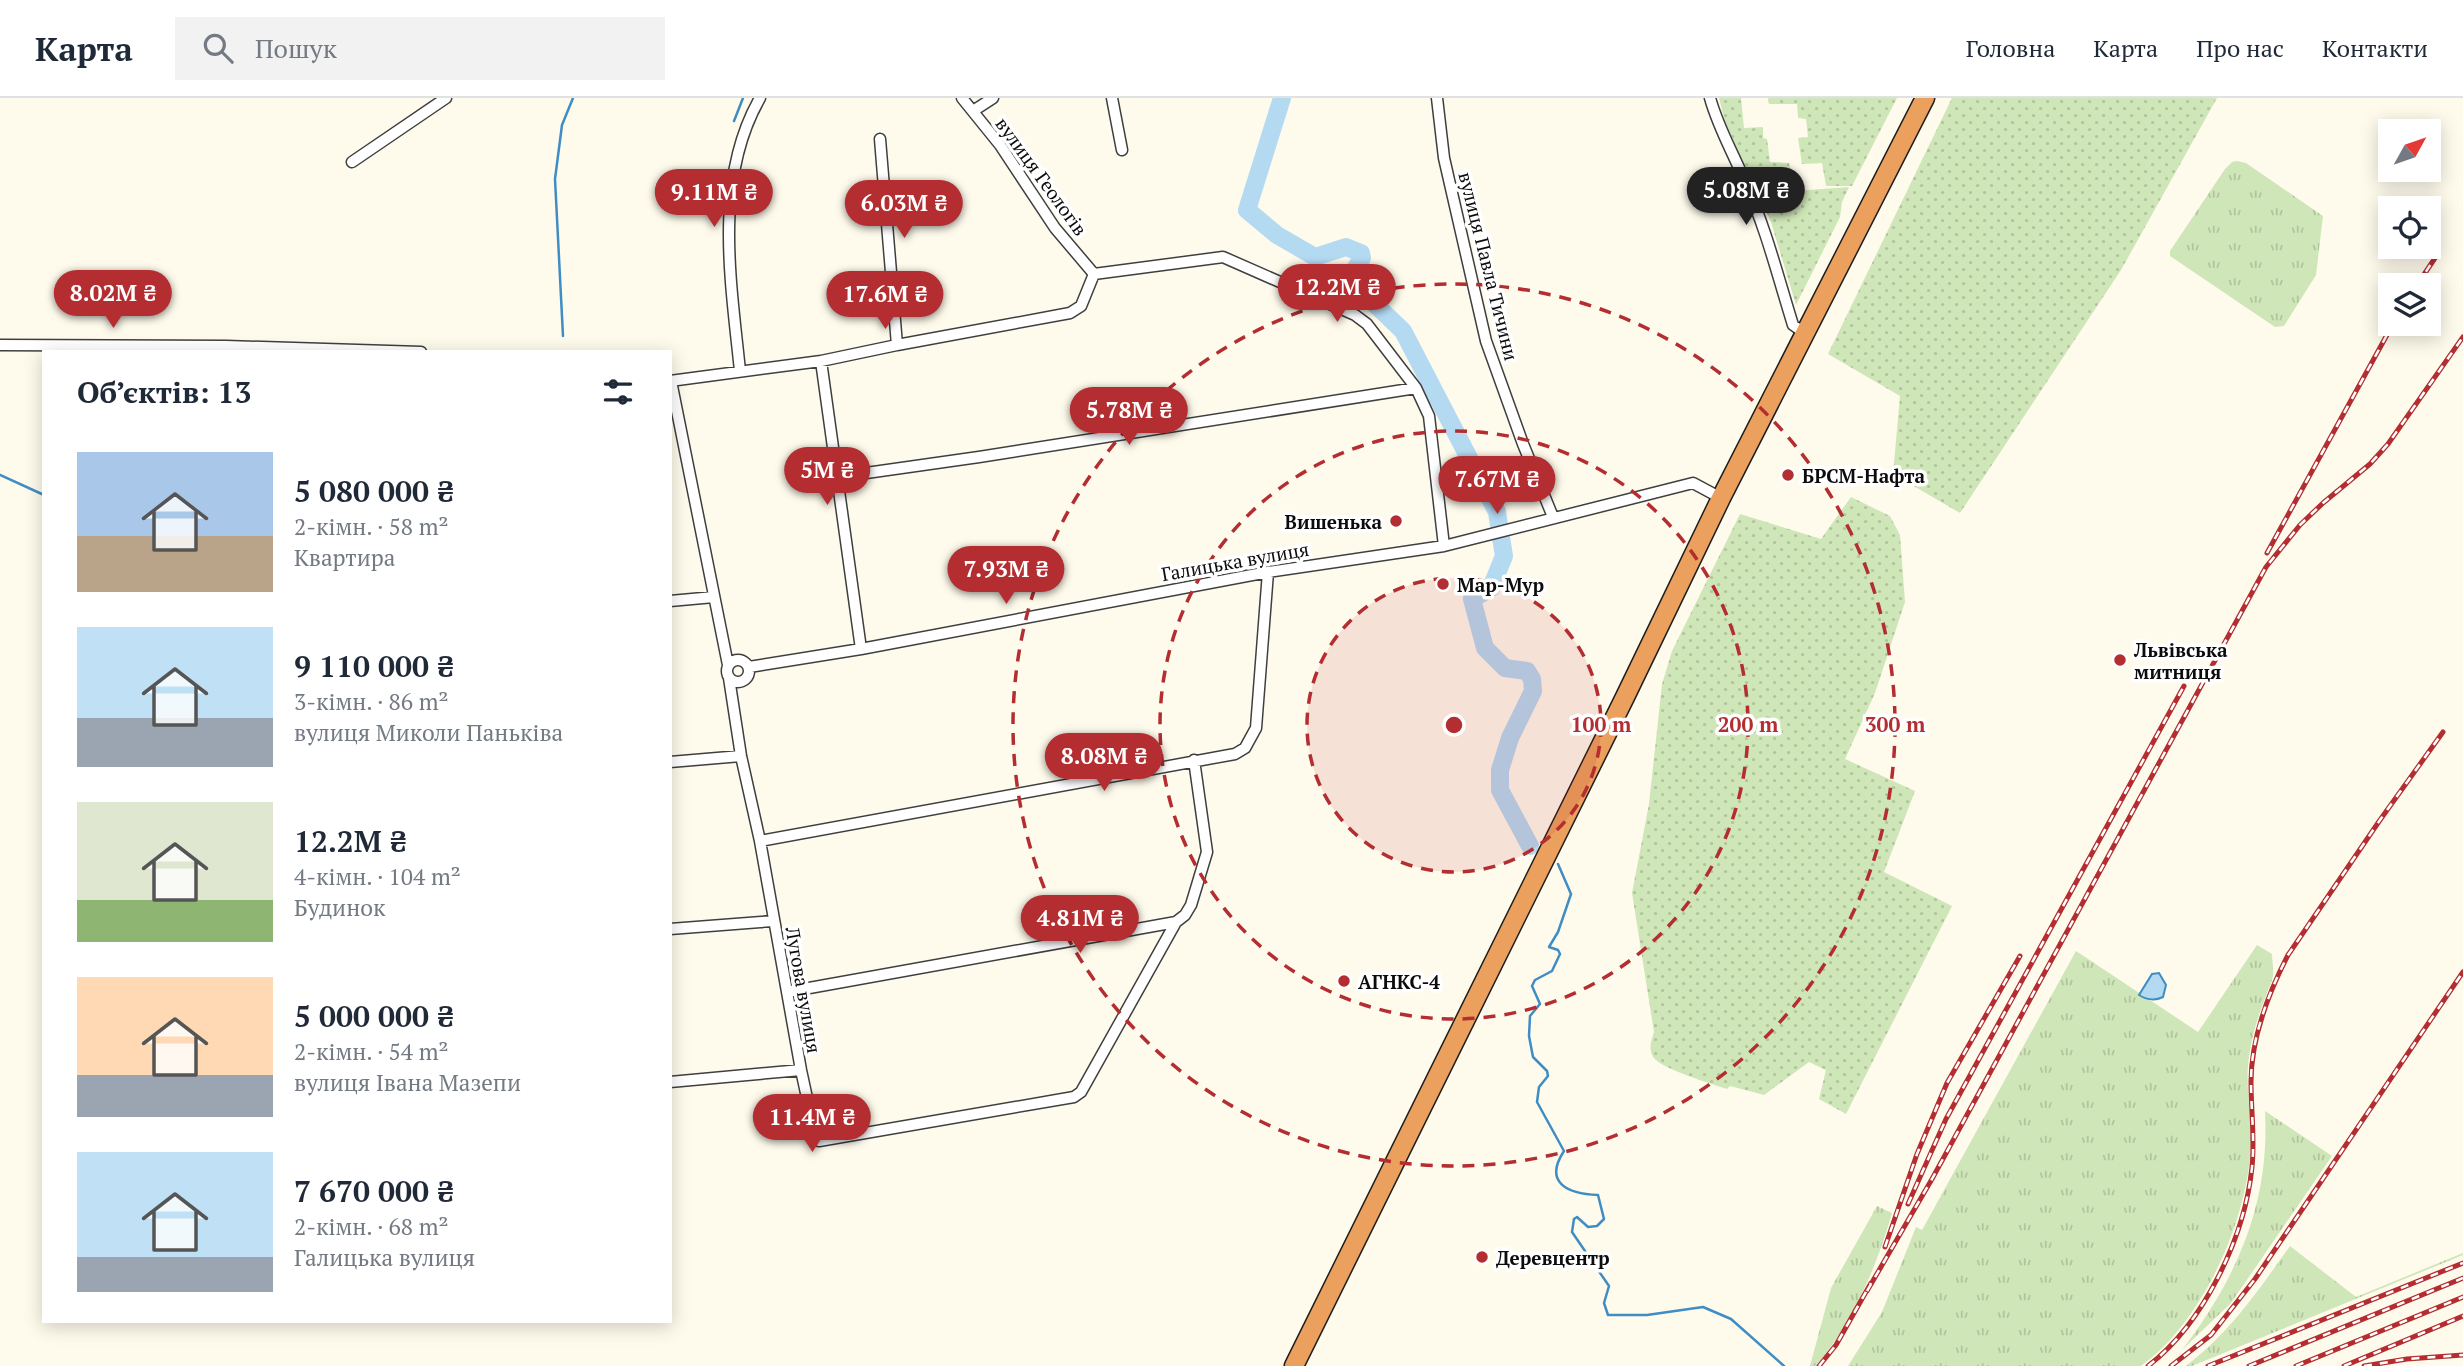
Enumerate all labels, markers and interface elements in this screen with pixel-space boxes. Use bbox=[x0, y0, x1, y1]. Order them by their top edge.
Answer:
search box bbox=[175, 17, 665, 80]
text: Карта bbox=[35, 27, 133, 70]
icon: search bbox=[199, 29, 237, 67]
text: Пошук bbox=[255, 31, 337, 65]
text: Головна bbox=[1966, 32, 2055, 64]
text: Карта bbox=[2093, 32, 2158, 64]
text: Про нас bbox=[2196, 32, 2284, 64]
text: Контакти bbox=[2322, 32, 2428, 64]
street label: вулиця Геологів bbox=[991, 112, 1093, 240]
north arrow bbox=[2378, 119, 2441, 182]
map controls bbox=[2378, 119, 2441, 336]
pin: 5.08M ₴ bbox=[1681, 167, 1811, 227]
street label: вулиця Павла Тичини bbox=[1453, 169, 1525, 363]
pin: 9.11M ₴ bbox=[649, 170, 779, 229]
text: 5.08M ₴ bbox=[1703, 174, 1789, 205]
text: 9.11M ₴ bbox=[671, 176, 757, 207]
pin: 6.03M ₴ bbox=[839, 180, 969, 240]
text: 6.03M ₴ bbox=[861, 187, 947, 218]
button: locate bbox=[2378, 196, 2441, 259]
pin: 12.2M ₴ bbox=[1272, 264, 1402, 324]
pin: 8.02M ₴ bbox=[48, 271, 178, 330]
text: 12.2M ₴ bbox=[1294, 271, 1380, 302]
pin: 17.6M ₴ bbox=[820, 272, 950, 331]
button: layers bbox=[2378, 273, 2441, 336]
text: 8.02M ₴ bbox=[70, 277, 156, 308]
text: 17.6M ₴ bbox=[842, 278, 928, 309]
text: Об’єктів: 13 bbox=[77, 372, 251, 412]
icon: filters bbox=[599, 373, 637, 411]
pin: 5.78M ₴ bbox=[1064, 388, 1194, 447]
text: 5.78M ₴ bbox=[1086, 394, 1172, 425]
pin: 5M ₴ bbox=[786, 448, 868, 507]
text: 5M ₴ bbox=[800, 454, 854, 485]
pin: 7.67M ₴ bbox=[1432, 456, 1562, 516]
text: 7.67M ₴ bbox=[1454, 463, 1540, 494]
place label: БРСМ-Нафта bbox=[1802, 463, 1925, 488]
marker: БРСМ-Нафта bbox=[1780, 467, 1796, 483]
text: 5 080 000 ₴ bbox=[294, 471, 454, 511]
icon: home bbox=[133, 480, 217, 564]
place label: Вишенька bbox=[1285, 509, 1382, 534]
text: 2-кімн. · 58 m² bbox=[294, 511, 448, 542]
marker: Вишенька bbox=[1388, 513, 1404, 529]
street label: Галицька вулиця bbox=[1159, 536, 1311, 586]
text: Квартира bbox=[294, 542, 395, 573]
pin: 7.93M ₴ bbox=[941, 546, 1071, 606]
text: 7.93M ₴ bbox=[963, 553, 1049, 584]
place label: Мар-Мур bbox=[1457, 572, 1544, 597]
marker: Мар-Мур bbox=[1435, 576, 1451, 592]
place label: Львівська митниця bbox=[2133, 637, 2228, 684]
text: 9 110 000 ₴ bbox=[294, 646, 454, 686]
marker: Львівська митниця bbox=[2112, 652, 2128, 668]
icon: home bbox=[133, 655, 217, 739]
text: 3-кімн. · 86 m² bbox=[294, 686, 448, 717]
text: 100 m bbox=[1571, 710, 1632, 738]
text: 200 m bbox=[1718, 710, 1779, 738]
text: 300 m bbox=[1865, 710, 1926, 738]
centre of rings bbox=[1442, 713, 1466, 737]
text: вулиця Миколи Паньківа bbox=[294, 717, 563, 748]
pin: 8.08M ₴ bbox=[1039, 734, 1169, 793]
text: 8.08M ₴ bbox=[1061, 740, 1147, 771]
text: 12.2M ₴ bbox=[294, 821, 407, 861]
icon: home bbox=[133, 830, 217, 914]
text: 4-кімн. · 104 m² bbox=[294, 861, 461, 892]
text: Будинок bbox=[294, 892, 385, 923]
pin: 4.81M ₴ bbox=[1015, 896, 1145, 955]
text: 4.81M ₴ bbox=[1037, 902, 1123, 933]
street label: Лугова вулиця bbox=[780, 924, 827, 1055]
place label: АГНКС-4 bbox=[1358, 969, 1440, 994]
marker: АГНКС-4 bbox=[1336, 973, 1352, 989]
text: 5 000 000 ₴ bbox=[294, 996, 454, 1036]
icon: home bbox=[133, 1005, 217, 1089]
text: 2-кімн. · 54 m² bbox=[294, 1036, 448, 1067]
text: вулиця Івана Мазепи bbox=[294, 1067, 521, 1098]
pin: 11.4M ₴ bbox=[747, 1094, 877, 1154]
text: 11.4M ₴ bbox=[769, 1101, 855, 1132]
text: 7 670 000 ₴ bbox=[294, 1171, 454, 1211]
icon: home bbox=[133, 1180, 217, 1264]
text: 2-кімн. · 68 m² bbox=[294, 1211, 448, 1242]
text: Галицька вулиця bbox=[294, 1242, 475, 1273]
place label: Деревцентр bbox=[1496, 1245, 1610, 1270]
marker: Деревцентр bbox=[1474, 1249, 1490, 1265]

